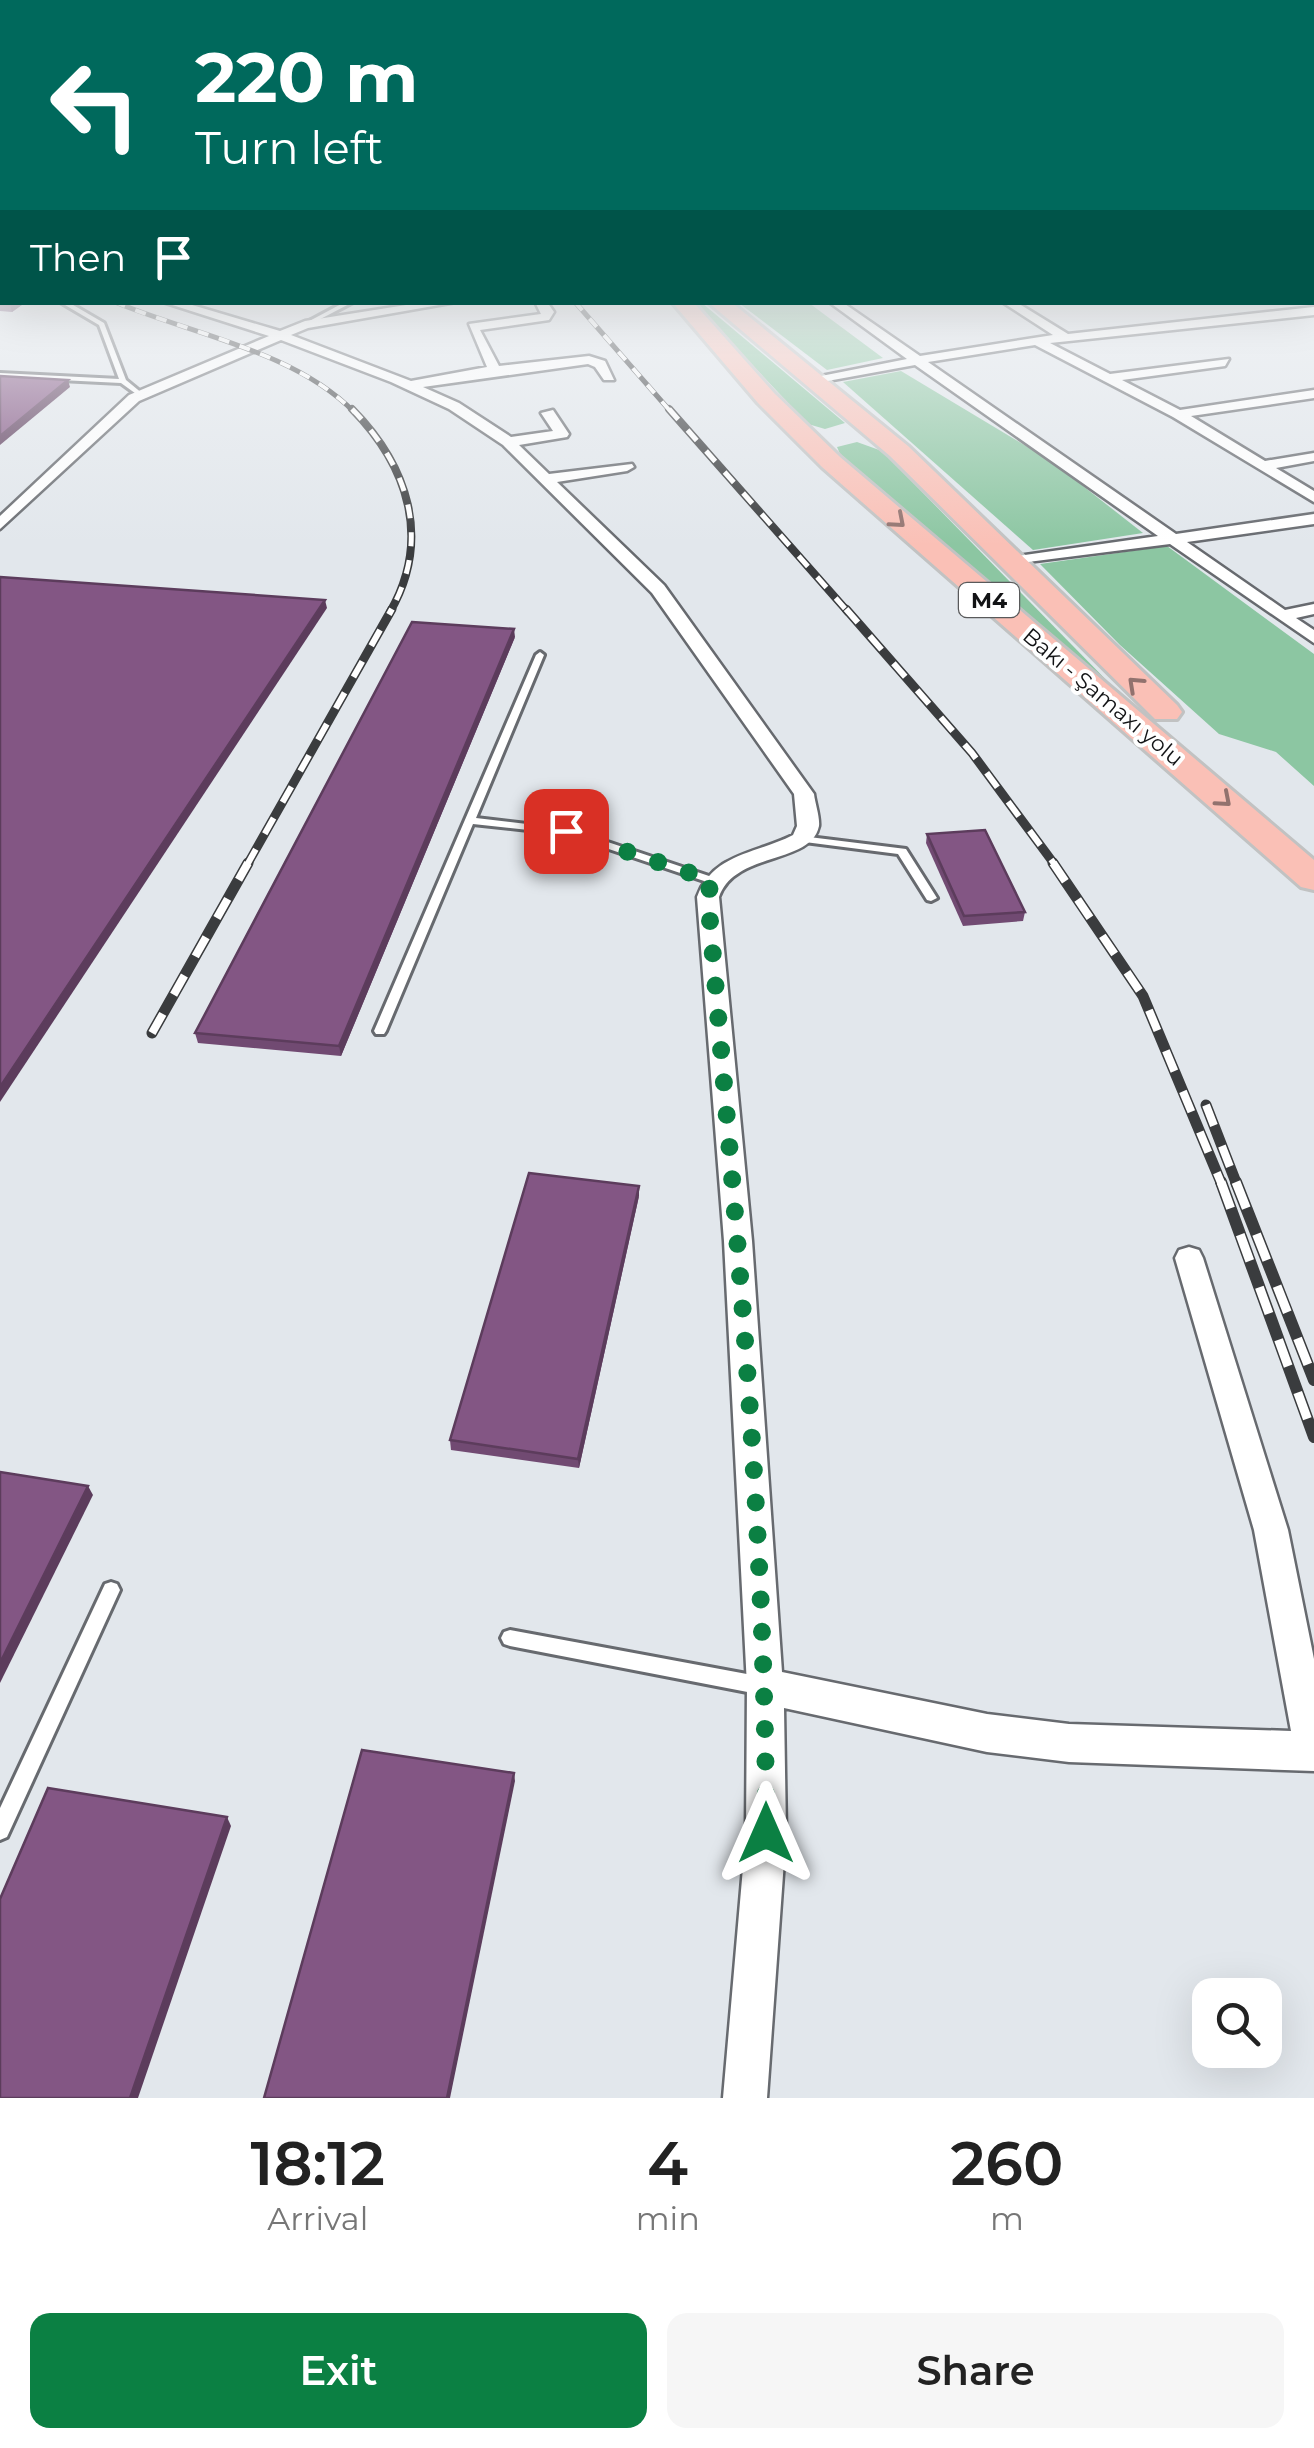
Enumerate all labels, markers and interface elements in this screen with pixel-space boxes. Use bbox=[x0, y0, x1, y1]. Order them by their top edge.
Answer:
text: 220 m bbox=[195, 34, 418, 120]
icon: left bbox=[30, 40, 160, 170]
text: Turn left bbox=[195, 120, 383, 175]
icon: arrive bbox=[146, 230, 201, 285]
text: Then bbox=[30, 234, 126, 281]
one-way arrow bbox=[886, 509, 905, 527]
road number: M4 bbox=[959, 583, 1019, 617]
street label: Bakı - Şamaxı yolu bbox=[1017, 622, 1189, 772]
one-way arrow bbox=[1128, 678, 1146, 696]
pin bbox=[524, 789, 609, 874]
one-way arrow bbox=[1213, 789, 1231, 807]
icon: arrive bbox=[539, 804, 594, 859]
position arrow bbox=[714, 1781, 818, 1885]
map controls bbox=[1192, 1978, 1282, 2068]
button: search bbox=[1192, 1978, 1282, 2068]
text: 18:12 bbox=[251, 2127, 385, 2200]
text: 4 bbox=[647, 2127, 688, 2200]
text: 260 bbox=[950, 2127, 1063, 2200]
text: Arrival bbox=[267, 2199, 368, 2238]
text: min bbox=[636, 2199, 700, 2238]
text: m bbox=[990, 2199, 1024, 2238]
button: Exit bbox=[30, 2313, 647, 2428]
button: Share bbox=[667, 2313, 1284, 2428]

